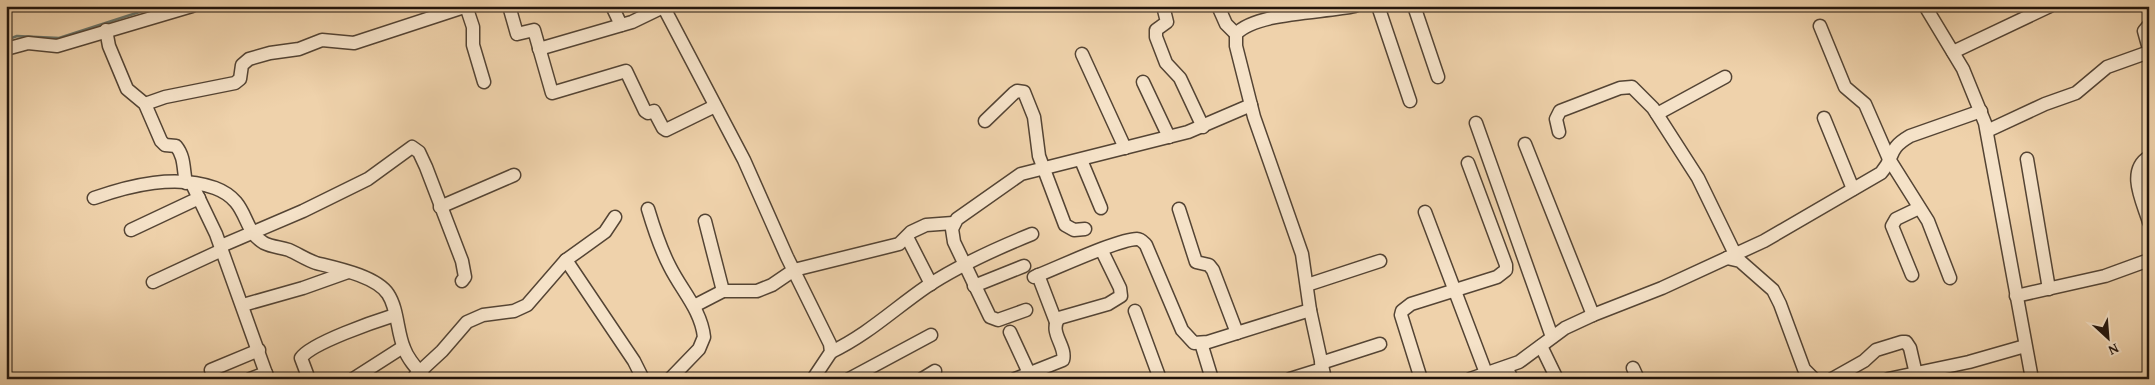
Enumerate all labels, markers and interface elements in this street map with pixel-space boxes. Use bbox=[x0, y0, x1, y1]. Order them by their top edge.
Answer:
north arrow bbox=[2082, 312, 2132, 362]
text: N bbox=[2105, 339, 2122, 361]

